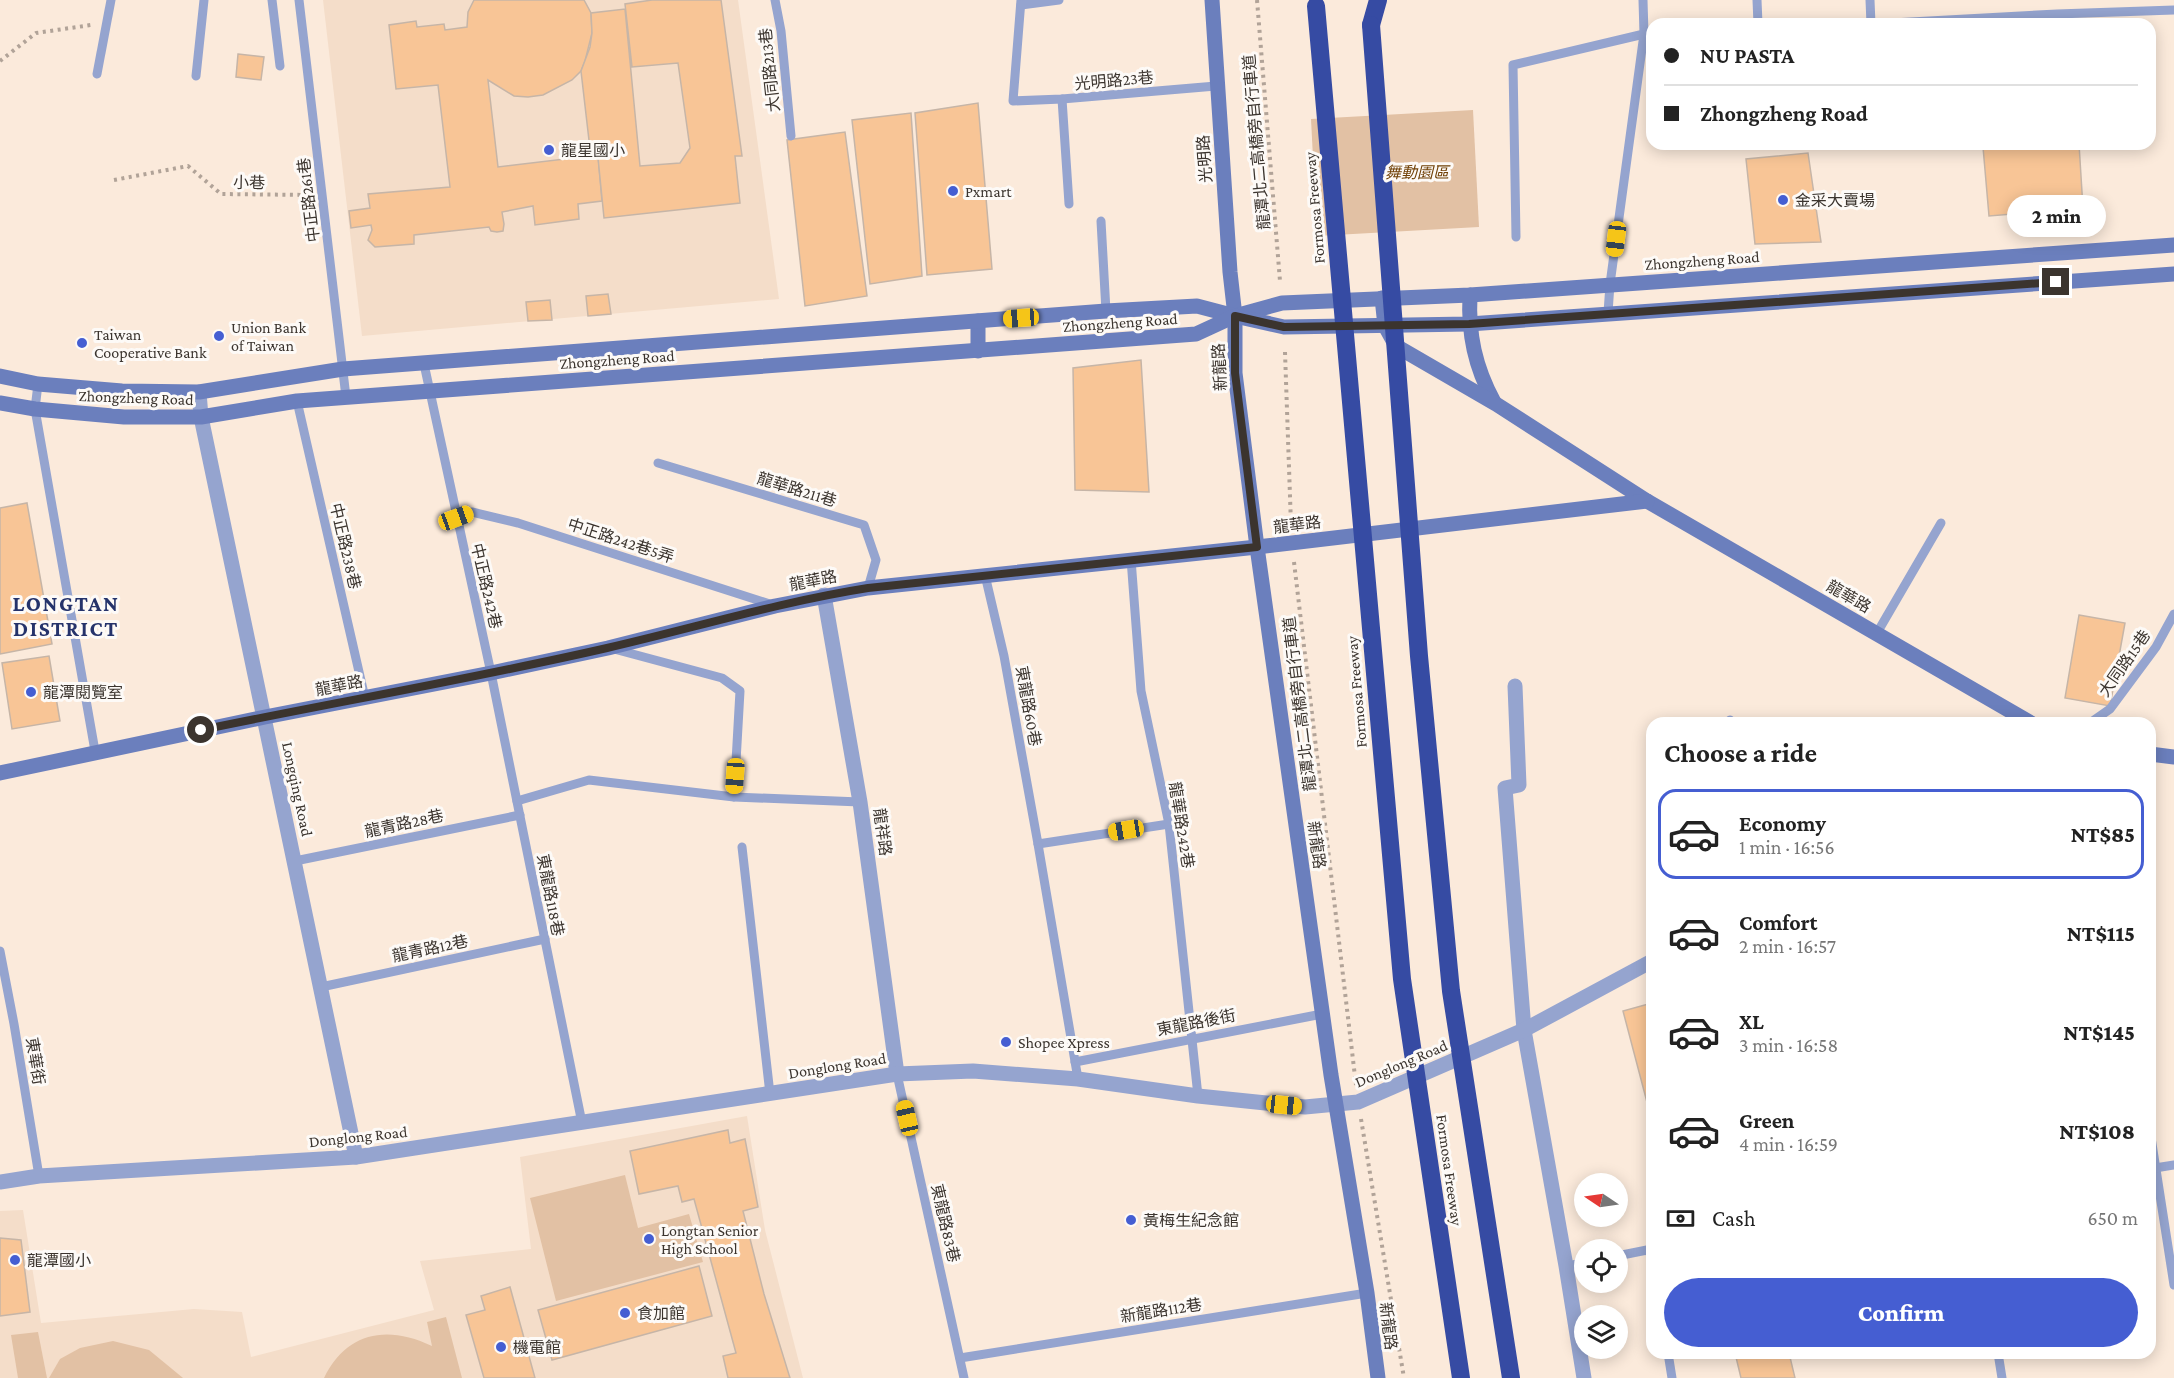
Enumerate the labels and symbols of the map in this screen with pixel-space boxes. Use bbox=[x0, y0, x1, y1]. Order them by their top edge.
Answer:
street label: 大同路213巷 bbox=[757, 27, 782, 113]
street label: 龍潭北二高橋旁自行車道 bbox=[1240, 54, 1273, 230]
street label: 光明路23巷 bbox=[1074, 69, 1154, 92]
street label: 光明路 bbox=[1194, 134, 1215, 184]
place label: 龍星國小 bbox=[561, 142, 625, 159]
marker: 龍星國小 bbox=[542, 143, 556, 157]
street label: Formosa Freeway bbox=[1301, 151, 1329, 265]
street label: 中正路261巷 bbox=[295, 157, 322, 243]
park label: 舞動園區 bbox=[1385, 164, 1451, 181]
street label: 小巷 bbox=[233, 174, 265, 191]
place label: Pxmart bbox=[965, 183, 1012, 200]
marker: Pxmart bbox=[946, 184, 960, 198]
place label: 金采大賣場 bbox=[1795, 192, 1875, 209]
marker: 金采大賣場 bbox=[1776, 193, 1790, 207]
callout: 2 min bbox=[2006, 195, 2106, 237]
car bbox=[1605, 220, 1627, 258]
street label: Zhongzheng Road bbox=[1644, 248, 1761, 274]
route end bbox=[2042, 268, 2069, 295]
car bbox=[1002, 308, 1040, 328]
street label: Zhongzheng Road bbox=[1062, 310, 1179, 336]
place label: Union Bank of Taiwan bbox=[231, 319, 306, 354]
place label: Taiwan Cooperative Bank bbox=[94, 326, 207, 362]
marker: Union Bank of Taiwan bbox=[212, 329, 226, 343]
marker: Taiwan Cooperative Bank bbox=[75, 336, 89, 350]
street label: 新龍路 bbox=[1210, 343, 1229, 391]
street label: Zhongzheng Road bbox=[559, 347, 676, 373]
street label: Zhongzheng Road bbox=[78, 387, 195, 409]
street label: 龍華路211巷 bbox=[755, 469, 839, 510]
street label: 中正路238巷 bbox=[327, 501, 364, 591]
car bbox=[436, 503, 476, 533]
street label: 龍華路 bbox=[1272, 513, 1322, 536]
street label: 中正路242巷5弄 bbox=[566, 515, 676, 566]
street label: 中正路242巷 bbox=[468, 542, 505, 631]
street label: 龍華路 bbox=[788, 568, 838, 593]
street label: 龍華路 bbox=[1824, 577, 1874, 616]
district label: LONGTAN DISTRICT bbox=[13, 591, 119, 641]
street label: 龍潭北二高橋旁自行車道 bbox=[1280, 616, 1319, 792]
street label: 大同路15巷 bbox=[2095, 627, 2153, 700]
street label: Formosa Freeway bbox=[1343, 635, 1371, 749]
street label: 東龍路60巷 bbox=[1013, 665, 1044, 748]
street label: 龍華路 bbox=[314, 673, 364, 698]
place label: 龍潭閱覽室 bbox=[43, 684, 123, 701]
marker: 龍潭閱覽室 bbox=[24, 685, 38, 699]
route start bbox=[187, 716, 214, 743]
street label: Longqing Road bbox=[278, 740, 316, 839]
car bbox=[725, 757, 745, 795]
street label: 龍華路242巷 bbox=[1166, 781, 1197, 870]
street label: 龍青路28巷 bbox=[363, 807, 445, 840]
street label: 龍祥路 bbox=[871, 807, 894, 857]
car bbox=[1107, 818, 1145, 842]
street label: 新龍路 bbox=[1305, 820, 1328, 870]
street label: 東龍路118巷 bbox=[534, 853, 567, 938]
street label: 龍青路12巷 bbox=[391, 932, 470, 965]
street label: 東龍路後街 bbox=[1155, 1007, 1237, 1038]
place label: Shopee Xpress bbox=[1018, 1034, 1110, 1052]
marker: Shopee Xpress bbox=[999, 1035, 1013, 1049]
street label: 東華街 bbox=[23, 1036, 48, 1086]
street label: Donglong Road bbox=[1352, 1036, 1451, 1092]
street label: Donglong Road bbox=[787, 1049, 888, 1083]
car bbox=[1265, 1094, 1303, 1116]
car bbox=[894, 1098, 920, 1138]
street label: Formosa Freeway bbox=[1432, 1113, 1466, 1228]
street label: Donglong Road bbox=[308, 1123, 409, 1151]
north arrow bbox=[1574, 1173, 1628, 1227]
street label: 東龍路83巷 bbox=[928, 1182, 963, 1264]
place label: 黃梅生紀念館 bbox=[1143, 1212, 1239, 1229]
marker: 黃梅生紀念館 bbox=[1124, 1213, 1138, 1227]
place label: Longtan Senior High School bbox=[661, 1222, 759, 1258]
marker: Longtan Senior High School bbox=[642, 1232, 656, 1246]
place label: 龍潭國小 bbox=[27, 1252, 91, 1269]
marker: 龍潭國小 bbox=[8, 1253, 22, 1267]
street label: 新龍路112巷 bbox=[1119, 1296, 1203, 1325]
street label: 新龍路 bbox=[1377, 1301, 1400, 1351]
place label: 食加館 bbox=[637, 1305, 685, 1322]
marker: 食加館 bbox=[618, 1306, 632, 1320]
place label: 機電館 bbox=[513, 1339, 561, 1356]
marker: 機電館 bbox=[494, 1340, 508, 1354]

